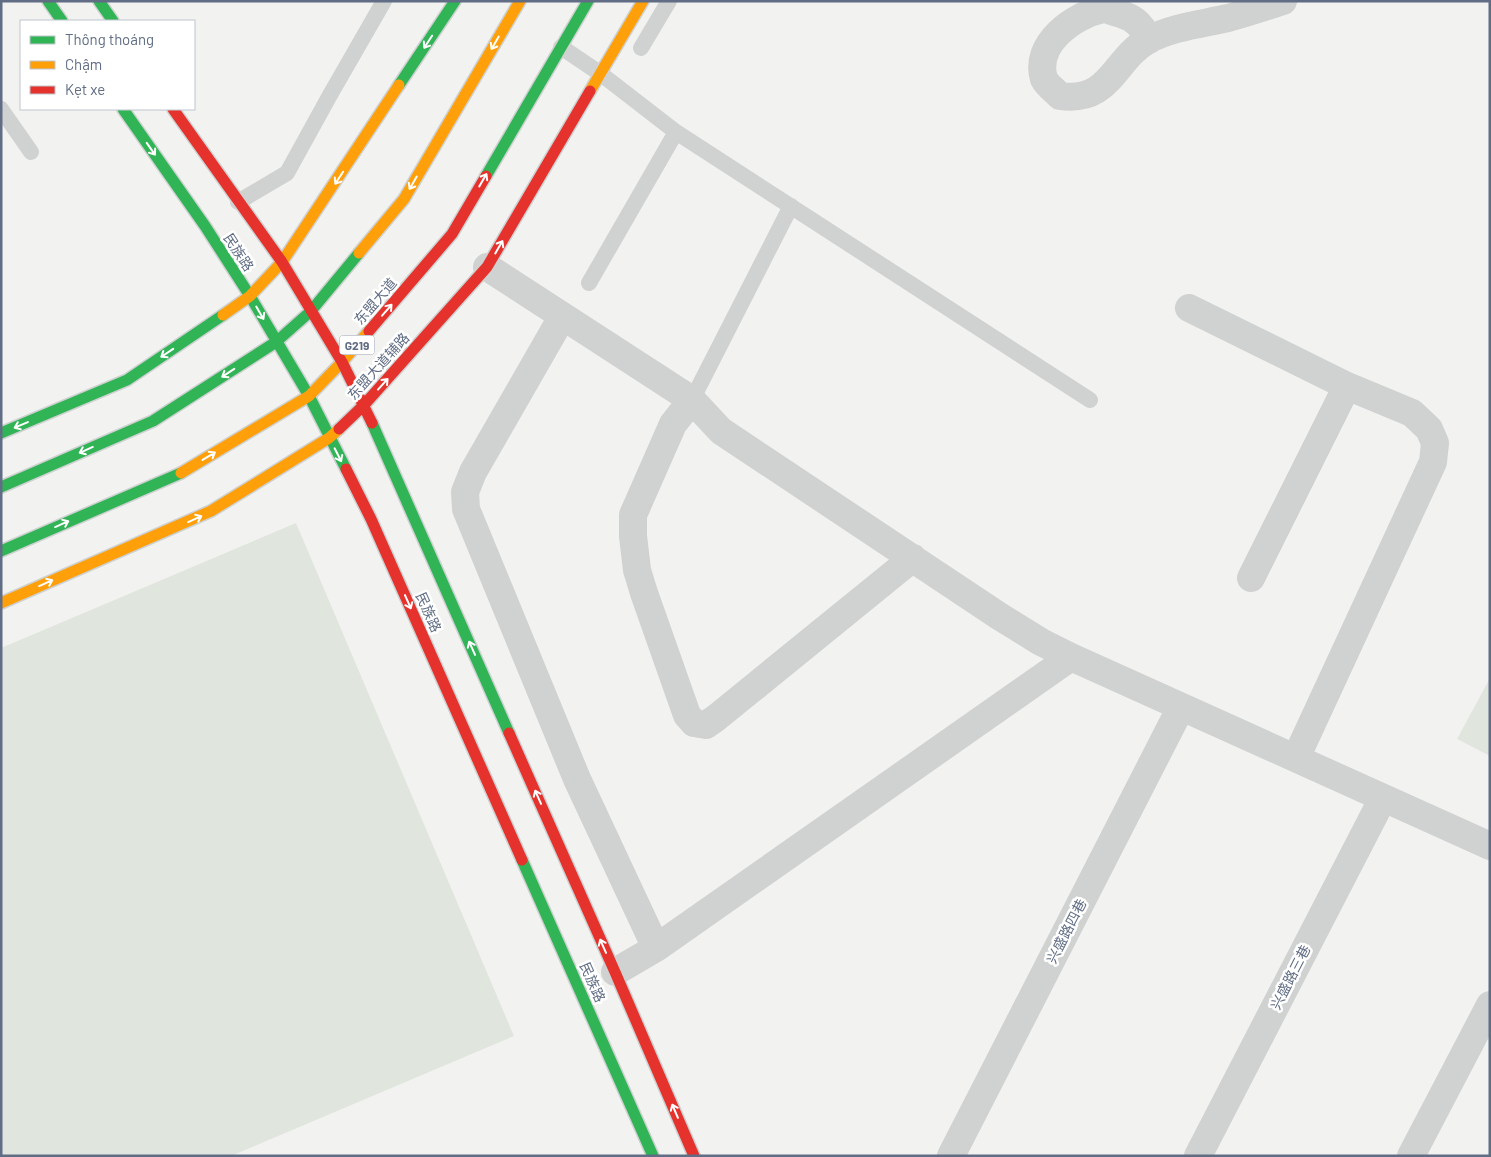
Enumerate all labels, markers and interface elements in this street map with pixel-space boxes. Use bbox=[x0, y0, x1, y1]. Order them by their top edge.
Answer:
legend bbox=[20, 20, 195, 110]
text: Thông thoáng bbox=[65, 30, 154, 48]
one-way arrow bbox=[423, 35, 433, 49]
one-way arrow bbox=[490, 36, 500, 50]
text: Chậm bbox=[65, 55, 102, 73]
text: Kẹt xe bbox=[65, 80, 105, 98]
one-way arrow bbox=[146, 142, 156, 156]
one-way arrow bbox=[334, 170, 344, 184]
one-way arrow bbox=[479, 174, 489, 188]
one-way arrow bbox=[407, 176, 417, 190]
street label: 民族路 bbox=[220, 230, 258, 274]
one-way arrow bbox=[494, 241, 504, 255]
street label: 东盟大道 bbox=[350, 274, 400, 328]
one-way arrow bbox=[381, 304, 392, 317]
one-way arrow bbox=[255, 306, 265, 321]
street label: 东盟大道辅路 bbox=[344, 329, 412, 403]
road number: G219 bbox=[340, 336, 374, 354]
one-way arrow bbox=[160, 348, 174, 358]
one-way arrow bbox=[221, 368, 235, 378]
one-way arrow bbox=[377, 378, 388, 391]
one-way arrow bbox=[14, 421, 29, 430]
one-way arrow bbox=[79, 446, 94, 456]
one-way arrow bbox=[333, 448, 343, 463]
one-way arrow bbox=[202, 451, 216, 461]
one-way arrow bbox=[187, 513, 202, 523]
one-way arrow bbox=[54, 519, 69, 529]
one-way arrow bbox=[38, 578, 53, 588]
street label: 民族路 bbox=[413, 589, 445, 635]
one-way arrow bbox=[404, 594, 413, 609]
one-way arrow bbox=[467, 641, 477, 656]
one-way arrow bbox=[532, 790, 542, 805]
street label: 兴盛路四巷 bbox=[1043, 896, 1089, 966]
one-way arrow bbox=[598, 939, 608, 954]
street label: 兴盛路三巷 bbox=[1267, 942, 1313, 1012]
street label: 民族路 bbox=[577, 959, 609, 1005]
one-way arrow bbox=[669, 1104, 679, 1119]

